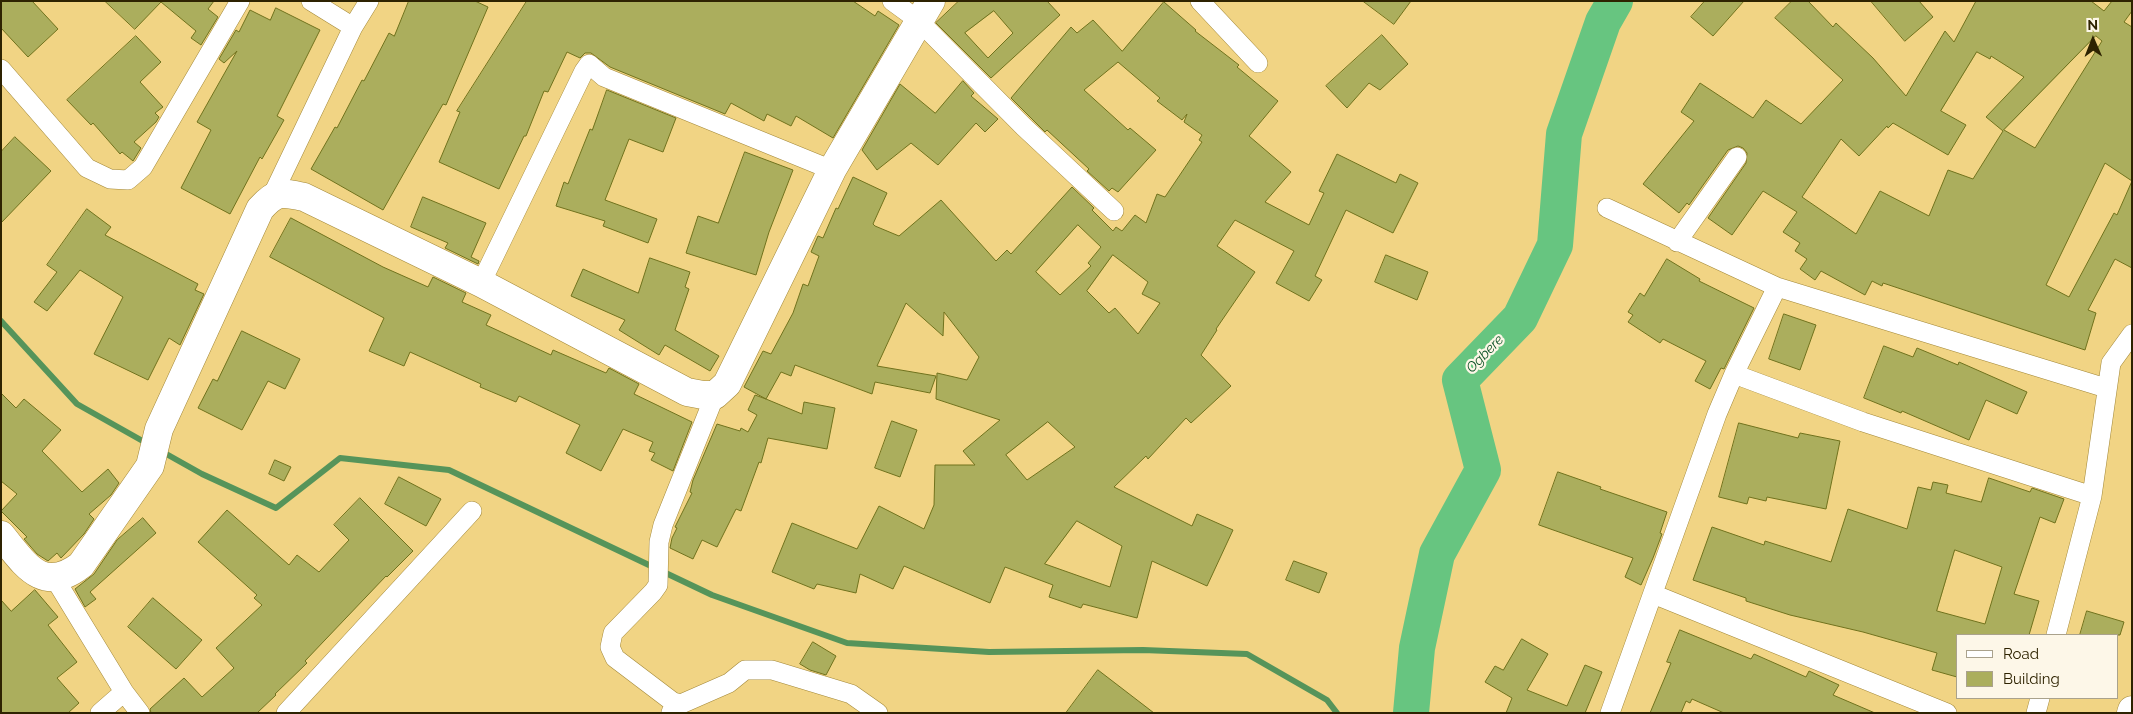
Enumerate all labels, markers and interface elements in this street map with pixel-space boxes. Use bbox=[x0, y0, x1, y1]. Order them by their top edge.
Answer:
north arrow bbox=[2068, 15, 2118, 65]
text: N bbox=[2087, 17, 2098, 33]
water label: Ogbere bbox=[1463, 332, 1507, 376]
legend bbox=[1956, 634, 2118, 699]
text: Road bbox=[2003, 645, 2039, 663]
text: Building bbox=[2003, 670, 2060, 688]

